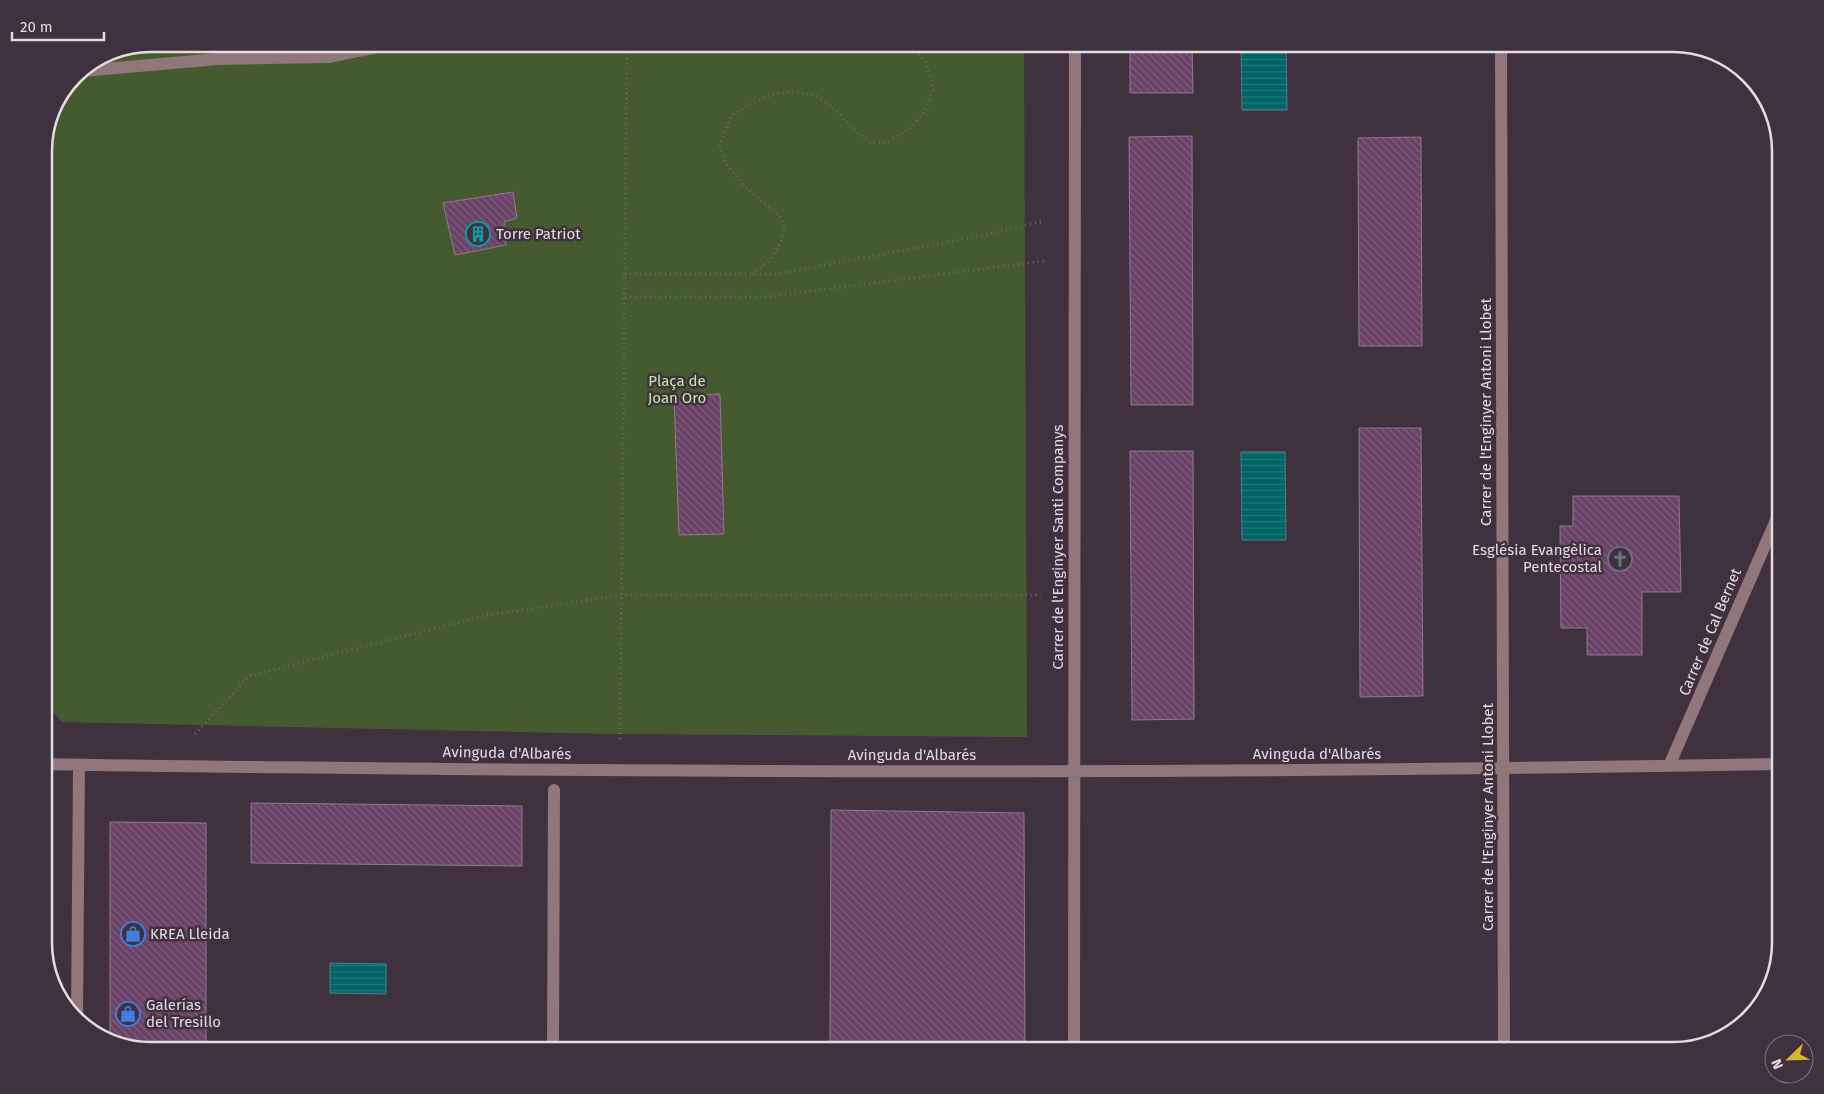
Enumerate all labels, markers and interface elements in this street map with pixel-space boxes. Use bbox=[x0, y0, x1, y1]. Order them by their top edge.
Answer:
scale bar bbox=[12, 10, 105, 42]
text: 20 m bbox=[20, 18, 53, 36]
building icon: Torre Patriot bbox=[465, 221, 491, 247]
place label: Torre Patriot bbox=[496, 225, 581, 243]
street label: Carrer de l'Enginyer Antoni Llobet bbox=[1477, 297, 1495, 526]
park label: Plaça de Joan Oro bbox=[648, 372, 706, 407]
street label: Carrer de l'Enginyer Santi Companys bbox=[1049, 424, 1067, 670]
place label: Església Evangèlica Pentecostal bbox=[1472, 541, 1603, 576]
church icon: Església Evangèlica Pentecostal bbox=[1607, 546, 1633, 572]
street label: Carrer de Cal Bernet bbox=[1675, 565, 1745, 698]
street label: Carrer de l'Enginyer Antoni Llobet bbox=[1479, 702, 1497, 931]
street label: Avinguda d'Albarés bbox=[442, 743, 572, 763]
street label: Avinguda d'Albarés bbox=[1253, 745, 1381, 763]
street label: Avinguda d'Albarés bbox=[848, 746, 976, 764]
shop icon: KREA Lleida bbox=[120, 921, 146, 947]
place label: KREA Lleida bbox=[150, 925, 230, 943]
place label: Galerías del Tresillo bbox=[146, 996, 221, 1031]
shop icon: Galerías del Tresillo bbox=[115, 1001, 141, 1027]
north arrow bbox=[1764, 1034, 1814, 1084]
text: N bbox=[1768, 1056, 1787, 1071]

